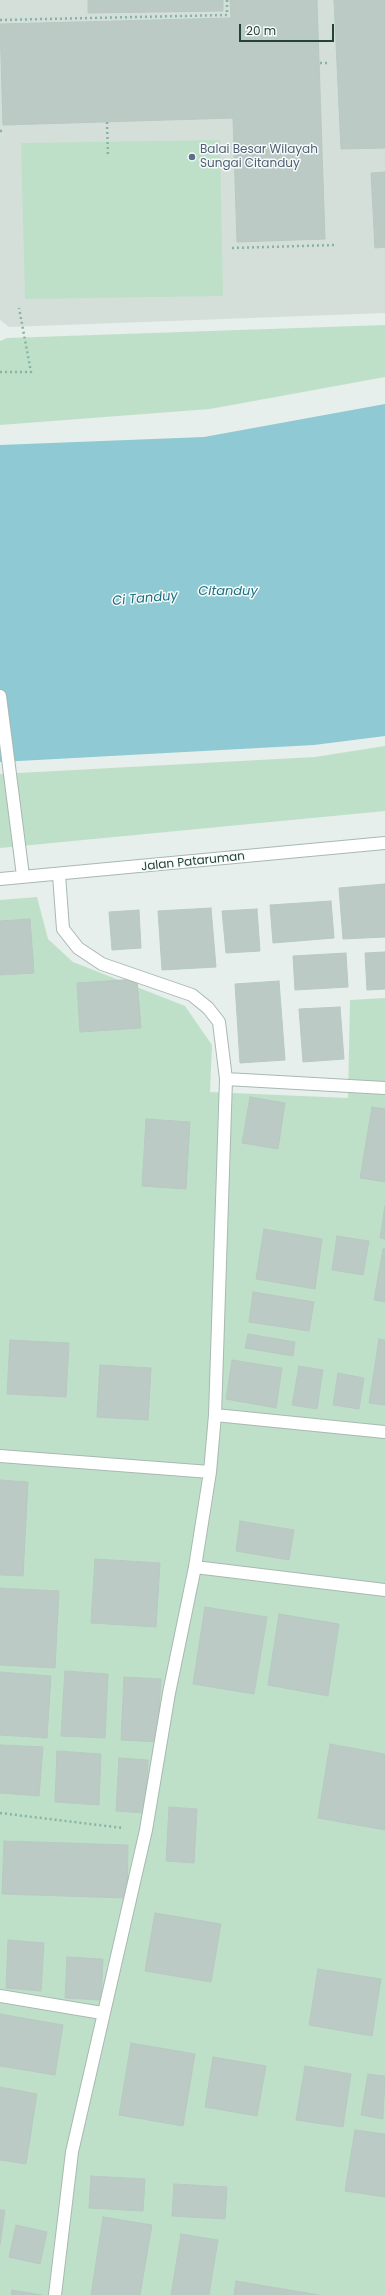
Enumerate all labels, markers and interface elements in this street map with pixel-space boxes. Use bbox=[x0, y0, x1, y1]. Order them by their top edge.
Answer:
scale bar bbox=[241, 16, 336, 42]
text: 20 m bbox=[246, 22, 276, 39]
place label: Balai Besar Wilayah Sungai Citanduy bbox=[200, 143, 318, 171]
marker: Balai Besar Wilayah Sungai Citanduy bbox=[187, 152, 197, 162]
water label: Citanduy bbox=[198, 584, 258, 600]
water label: Ci Tanduy bbox=[112, 588, 178, 610]
street label: Jalan Pataruman bbox=[140, 849, 246, 875]

